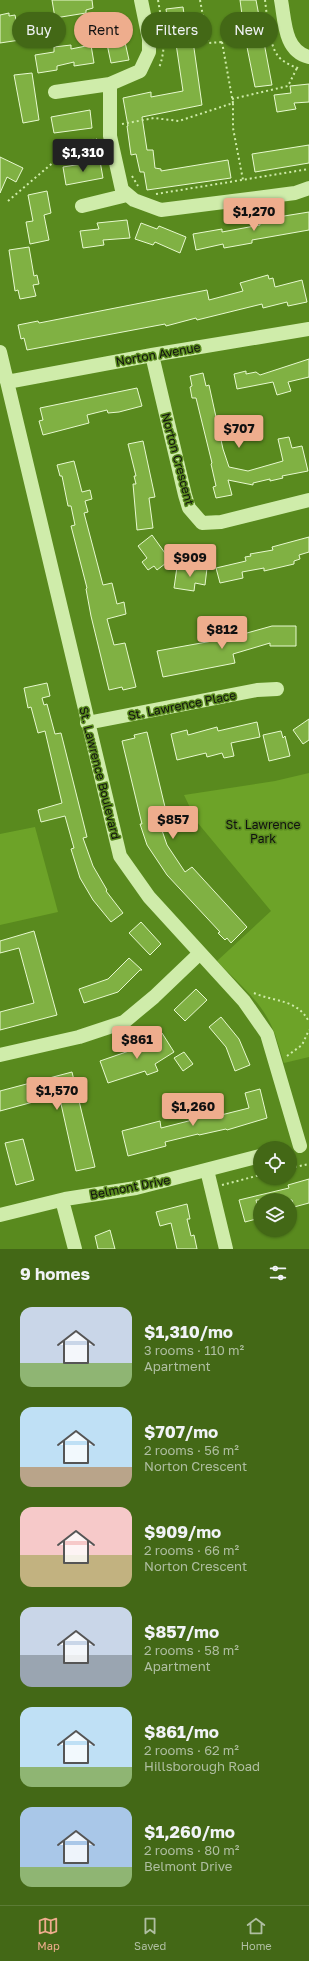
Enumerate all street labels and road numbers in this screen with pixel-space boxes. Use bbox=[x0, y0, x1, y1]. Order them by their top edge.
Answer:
street label: Norton Avenue bbox=[114, 339, 202, 369]
street label: Norton Crescent bbox=[158, 411, 198, 507]
street label: St. Lawrence Place bbox=[127, 687, 237, 723]
street label: St. Lawrence Boulevard bbox=[76, 705, 124, 841]
street label: Belmont Drive bbox=[89, 1172, 171, 1202]

